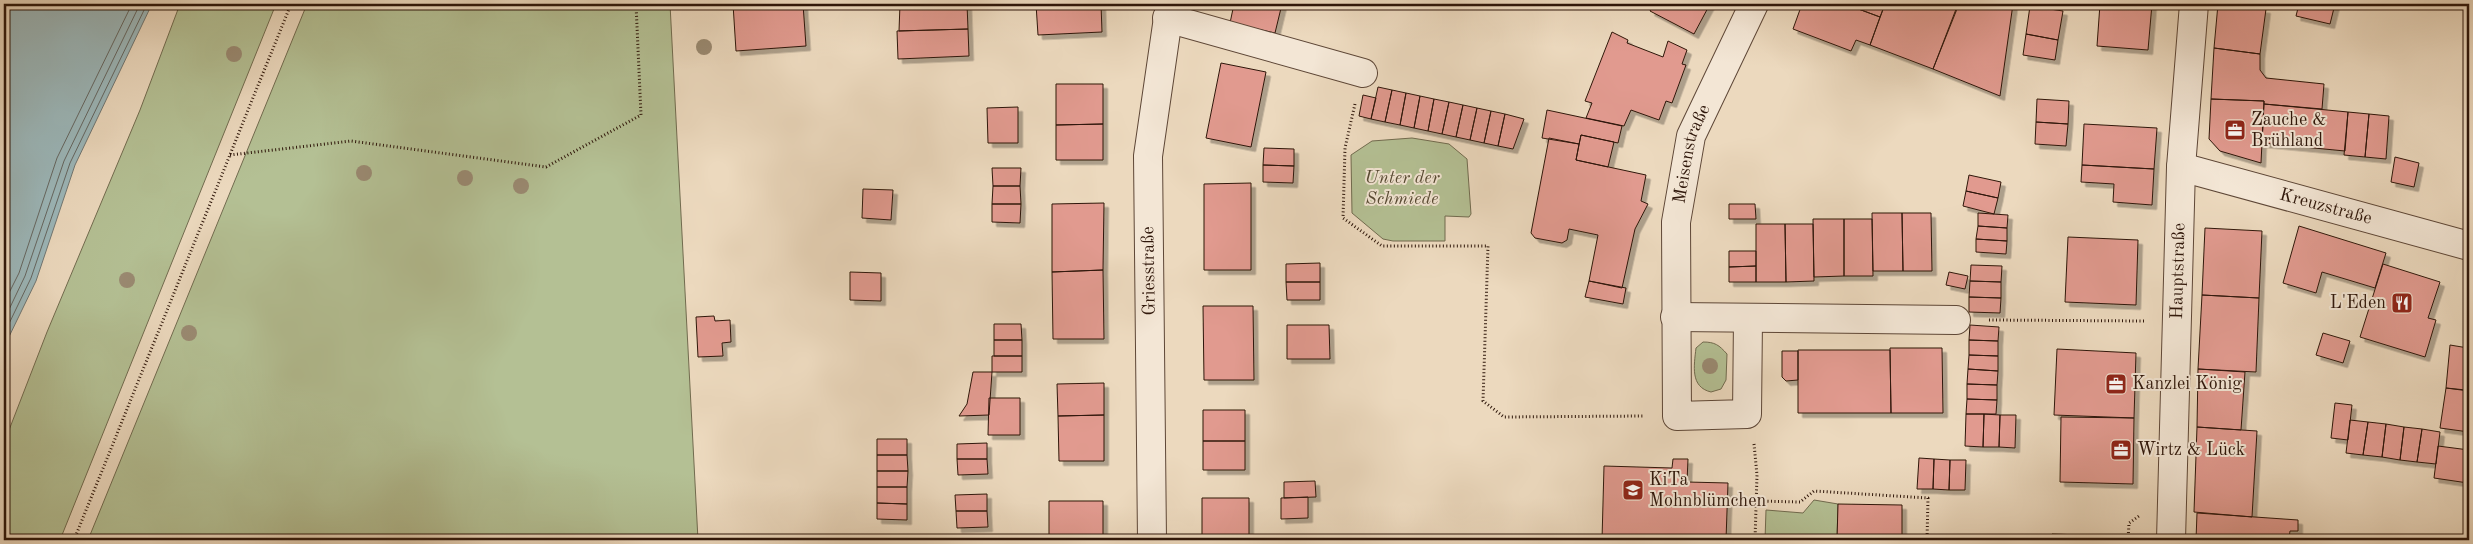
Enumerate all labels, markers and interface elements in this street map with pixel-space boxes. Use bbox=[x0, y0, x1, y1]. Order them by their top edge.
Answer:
street label: Meisenstraße bbox=[1670, 102, 1714, 205]
place label: Zauche & Brühland bbox=[2251, 111, 2326, 150]
office icon: Zauche & Brühland bbox=[2223, 118, 2247, 142]
park label: Unter der Schmiede bbox=[1365, 169, 1441, 208]
street label: Kreuzstraße bbox=[2277, 185, 2374, 228]
street label: Hauptstraße bbox=[2168, 223, 2188, 320]
street label: Griesstraße bbox=[1139, 226, 1159, 316]
restaurant icon: L'Eden bbox=[2390, 291, 2414, 315]
place label: L'Eden bbox=[2330, 294, 2386, 312]
office icon: Kanzlei König bbox=[2104, 372, 2128, 396]
place label: Kanzlei König bbox=[2132, 375, 2242, 393]
office icon: Wirtz & Lück bbox=[2109, 438, 2133, 462]
place label: Wirtz & Lück bbox=[2137, 441, 2245, 459]
place label: KiTa Mohnblümchen bbox=[1649, 471, 1766, 510]
school or university icon: KiTa Mohnblümchen bbox=[1621, 478, 1645, 502]

